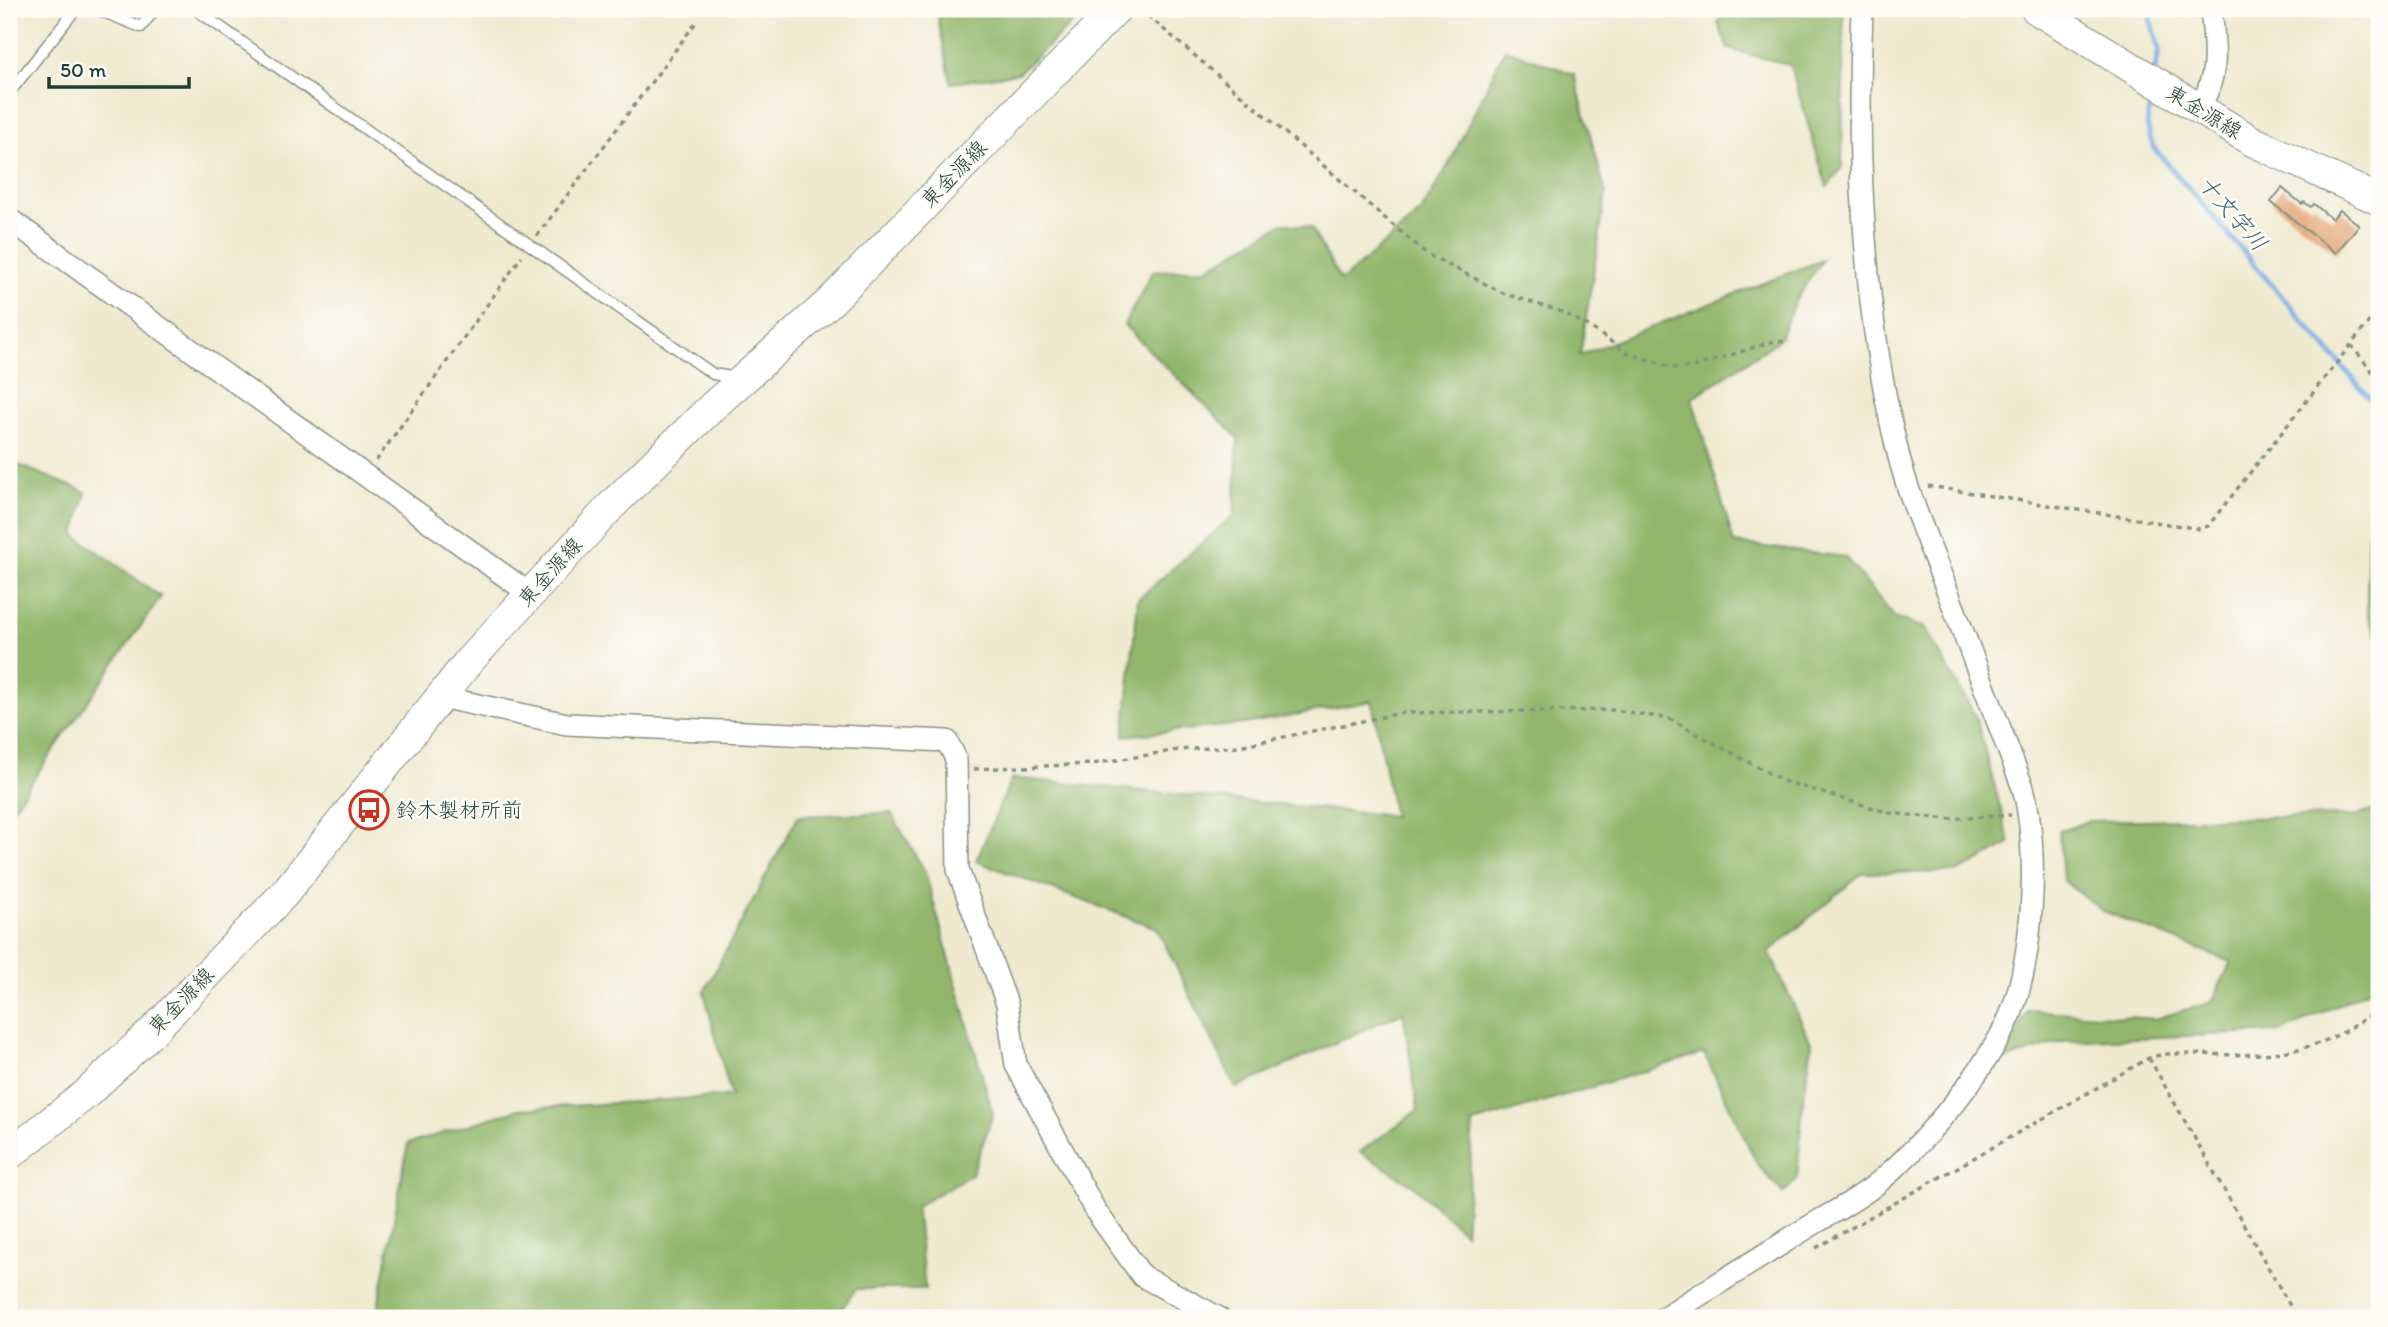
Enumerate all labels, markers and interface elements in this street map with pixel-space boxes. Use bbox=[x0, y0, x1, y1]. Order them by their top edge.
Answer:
scale bar bbox=[49, 46, 189, 90]
text: 50 m bbox=[60, 57, 107, 82]
street label: 東金源線 bbox=[2162, 79, 2247, 144]
street label: 東金源線 bbox=[915, 135, 992, 213]
water label: 十文字川 bbox=[2192, 169, 2274, 257]
street label: 東金源線 bbox=[512, 532, 587, 611]
bus stop icon: 鈴木製材所前 bbox=[348, 789, 390, 831]
place label: 鈴木製材所前 bbox=[396, 797, 522, 822]
street label: 東金源線 bbox=[142, 962, 219, 1040]

